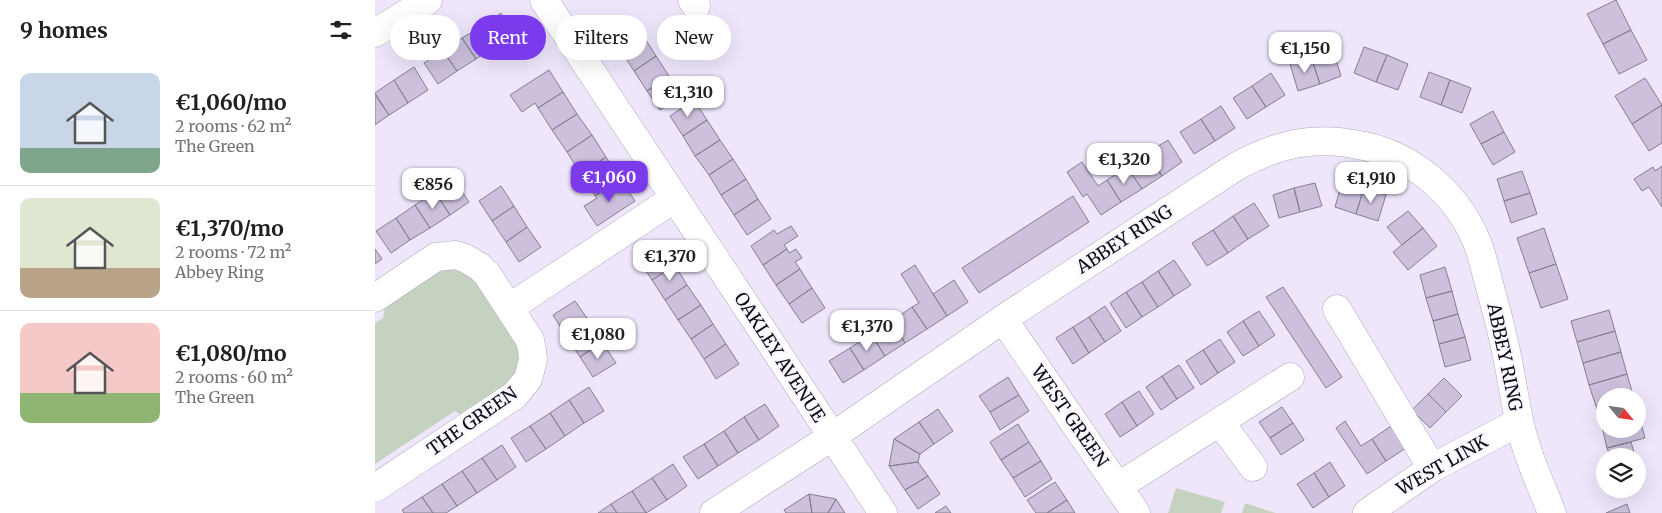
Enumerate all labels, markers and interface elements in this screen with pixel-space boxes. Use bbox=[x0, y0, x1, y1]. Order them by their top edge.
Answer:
chip: Buy bbox=[390, 15, 460, 60]
chip: Rent bbox=[470, 15, 546, 60]
chip: Filters bbox=[556, 15, 647, 60]
chip: New bbox=[657, 15, 731, 60]
icon: filters bbox=[327, 16, 355, 44]
text: 9 homes bbox=[20, 17, 108, 44]
pin: €1,150 bbox=[1264, 32, 1346, 74]
text: €1,150 bbox=[1280, 38, 1330, 58]
pin: €1,310 bbox=[647, 76, 729, 118]
text: €1,310 bbox=[663, 82, 713, 102]
text: €1,060/mo bbox=[175, 89, 287, 116]
icon: home bbox=[60, 93, 120, 153]
text: 2 rooms · 62 m² bbox=[175, 116, 292, 136]
text: The Green bbox=[175, 136, 255, 156]
pin: €1,320 bbox=[1083, 142, 1165, 185]
text: €1,320 bbox=[1098, 149, 1150, 169]
pin: €1,060 bbox=[568, 160, 650, 203]
pin: €1,910 bbox=[1330, 162, 1412, 204]
text: €1,060 bbox=[582, 167, 636, 187]
pin: €856 bbox=[403, 168, 463, 210]
text: €1,910 bbox=[1346, 168, 1396, 188]
text: €856 bbox=[413, 174, 453, 194]
street label: ABBEY RING bbox=[1071, 199, 1176, 279]
text: €1,370/mo bbox=[175, 215, 284, 242]
icon: home bbox=[60, 218, 120, 278]
pin: €1,370 bbox=[629, 240, 711, 282]
text: 2 rooms · 72 m² bbox=[175, 242, 291, 262]
text: €1,370 bbox=[644, 246, 696, 266]
text: Abbey Ring bbox=[175, 262, 264, 282]
street label: OAKLEY AVENUE bbox=[729, 288, 831, 427]
street label: ABBEY RING bbox=[1482, 300, 1528, 413]
pin: €1,370 bbox=[826, 310, 908, 352]
text: €1,370 bbox=[841, 316, 893, 336]
pin: €1,080 bbox=[557, 318, 639, 360]
text: €1,080 bbox=[571, 324, 625, 344]
text: €1,080/mo bbox=[175, 340, 286, 367]
icon: home bbox=[60, 343, 120, 403]
street label: WEST GREEN bbox=[1026, 360, 1114, 472]
text: 2 rooms · 60 m² bbox=[175, 367, 293, 387]
street label: THE GREEN bbox=[422, 381, 522, 461]
text: The Green bbox=[175, 387, 255, 407]
north arrow bbox=[1596, 388, 1646, 438]
map controls bbox=[1596, 388, 1646, 498]
street label: WEST LINK bbox=[1391, 430, 1492, 501]
button: layers bbox=[1596, 448, 1646, 498]

